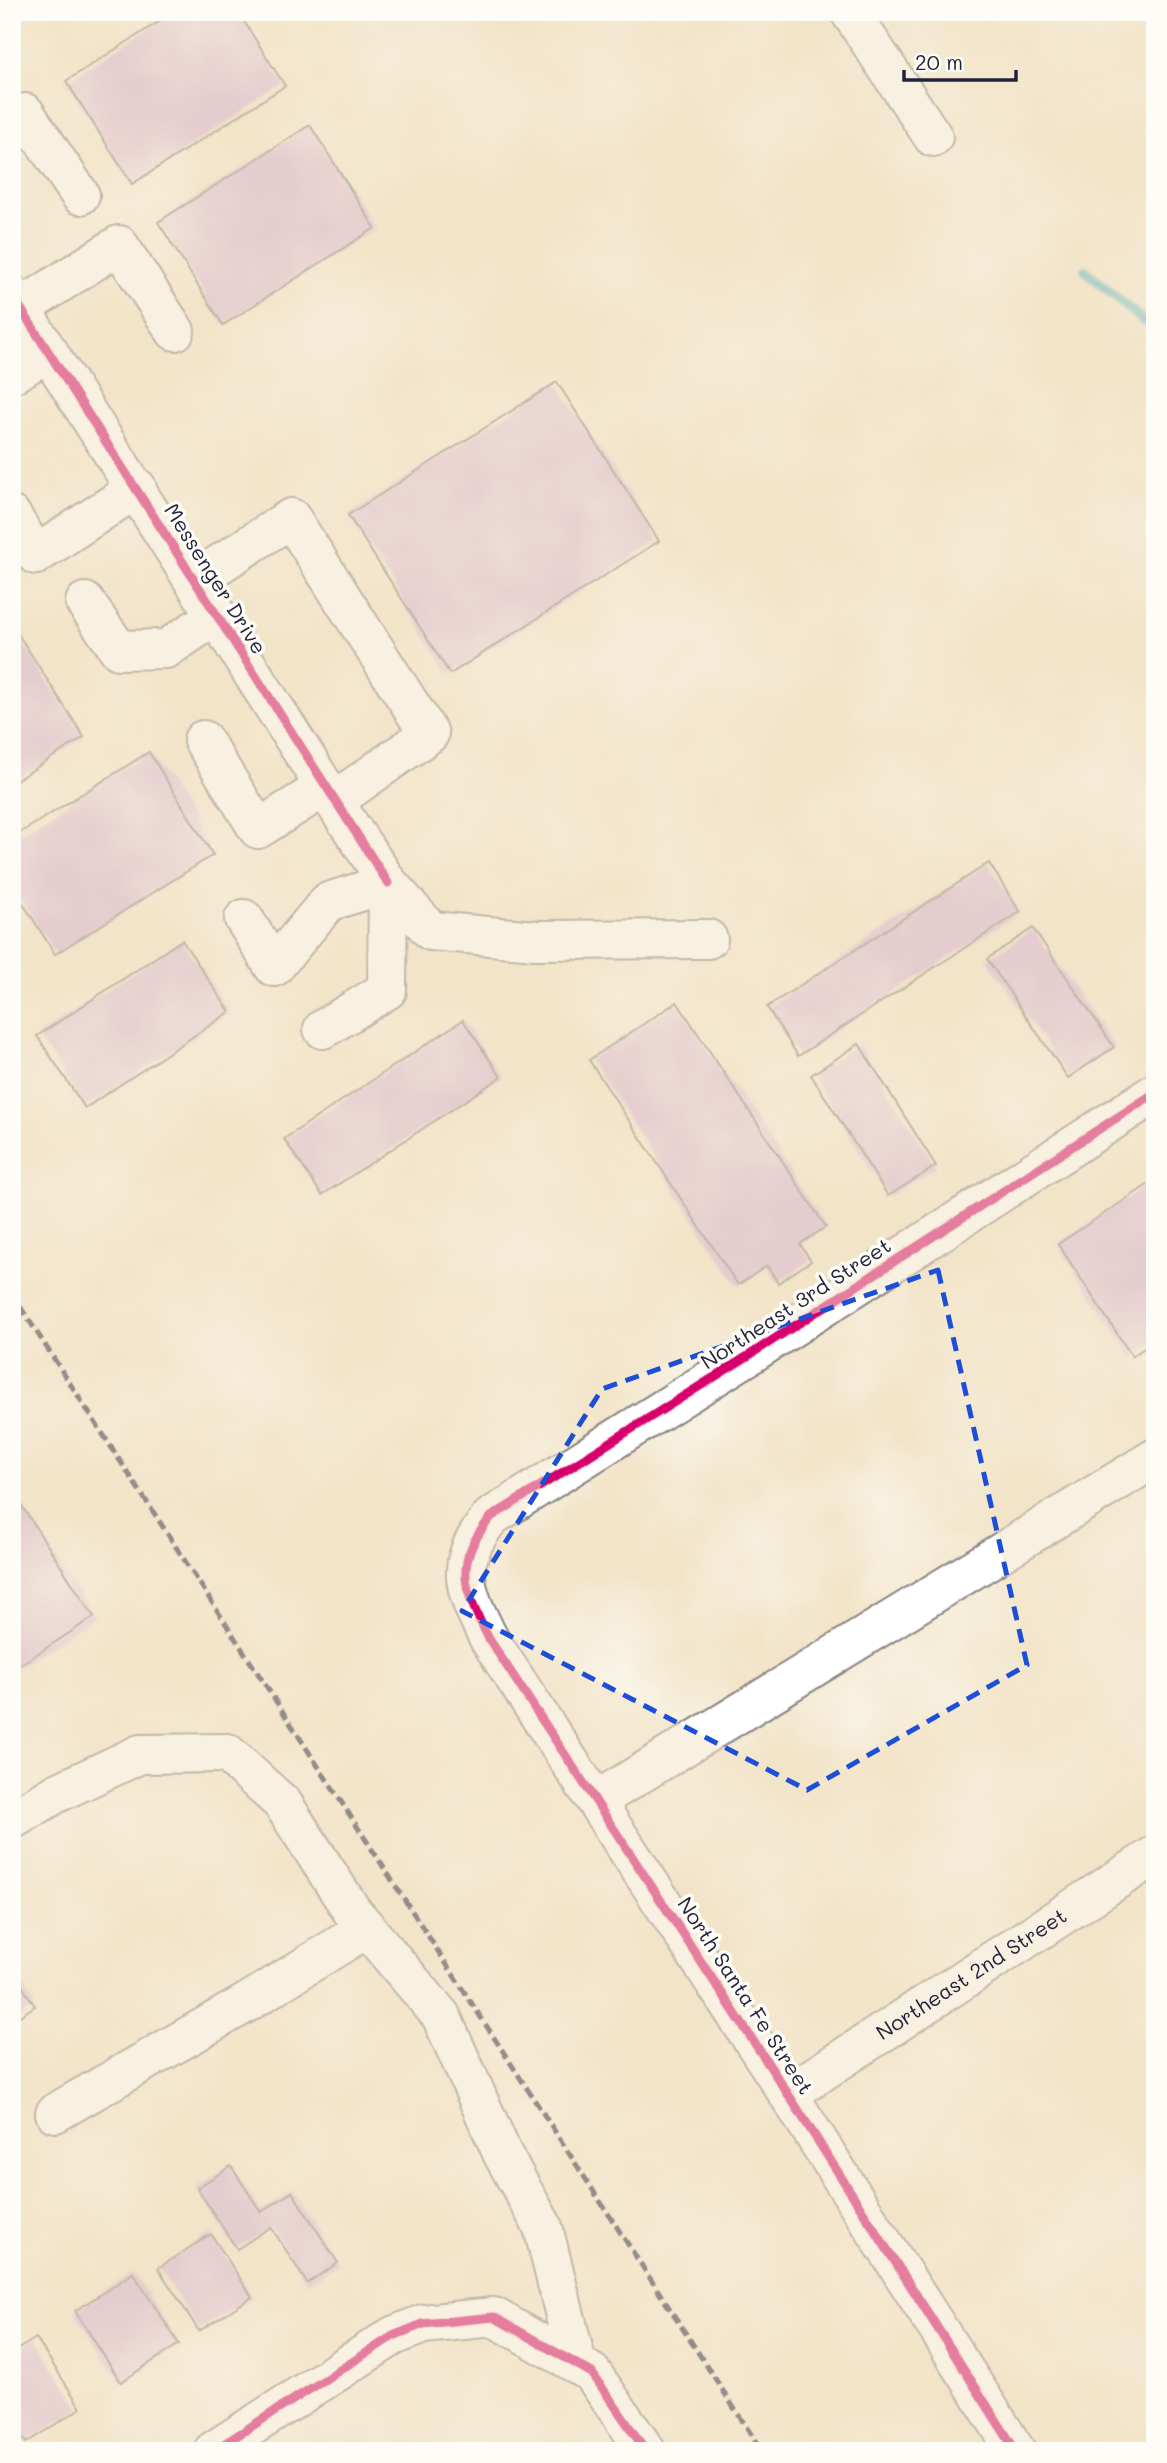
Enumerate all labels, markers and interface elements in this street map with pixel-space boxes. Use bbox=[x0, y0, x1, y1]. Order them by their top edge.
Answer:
scale bar bbox=[904, 38, 1016, 82]
text: 20 m bbox=[915, 48, 963, 75]
street label: Messenger Drive bbox=[159, 498, 273, 659]
street label: Northeast 3rd Street bbox=[695, 1231, 895, 1374]
street label: North Santa Fe Street bbox=[672, 1891, 820, 2099]
street label: Northeast 2nd Street bbox=[870, 1901, 1071, 2045]

